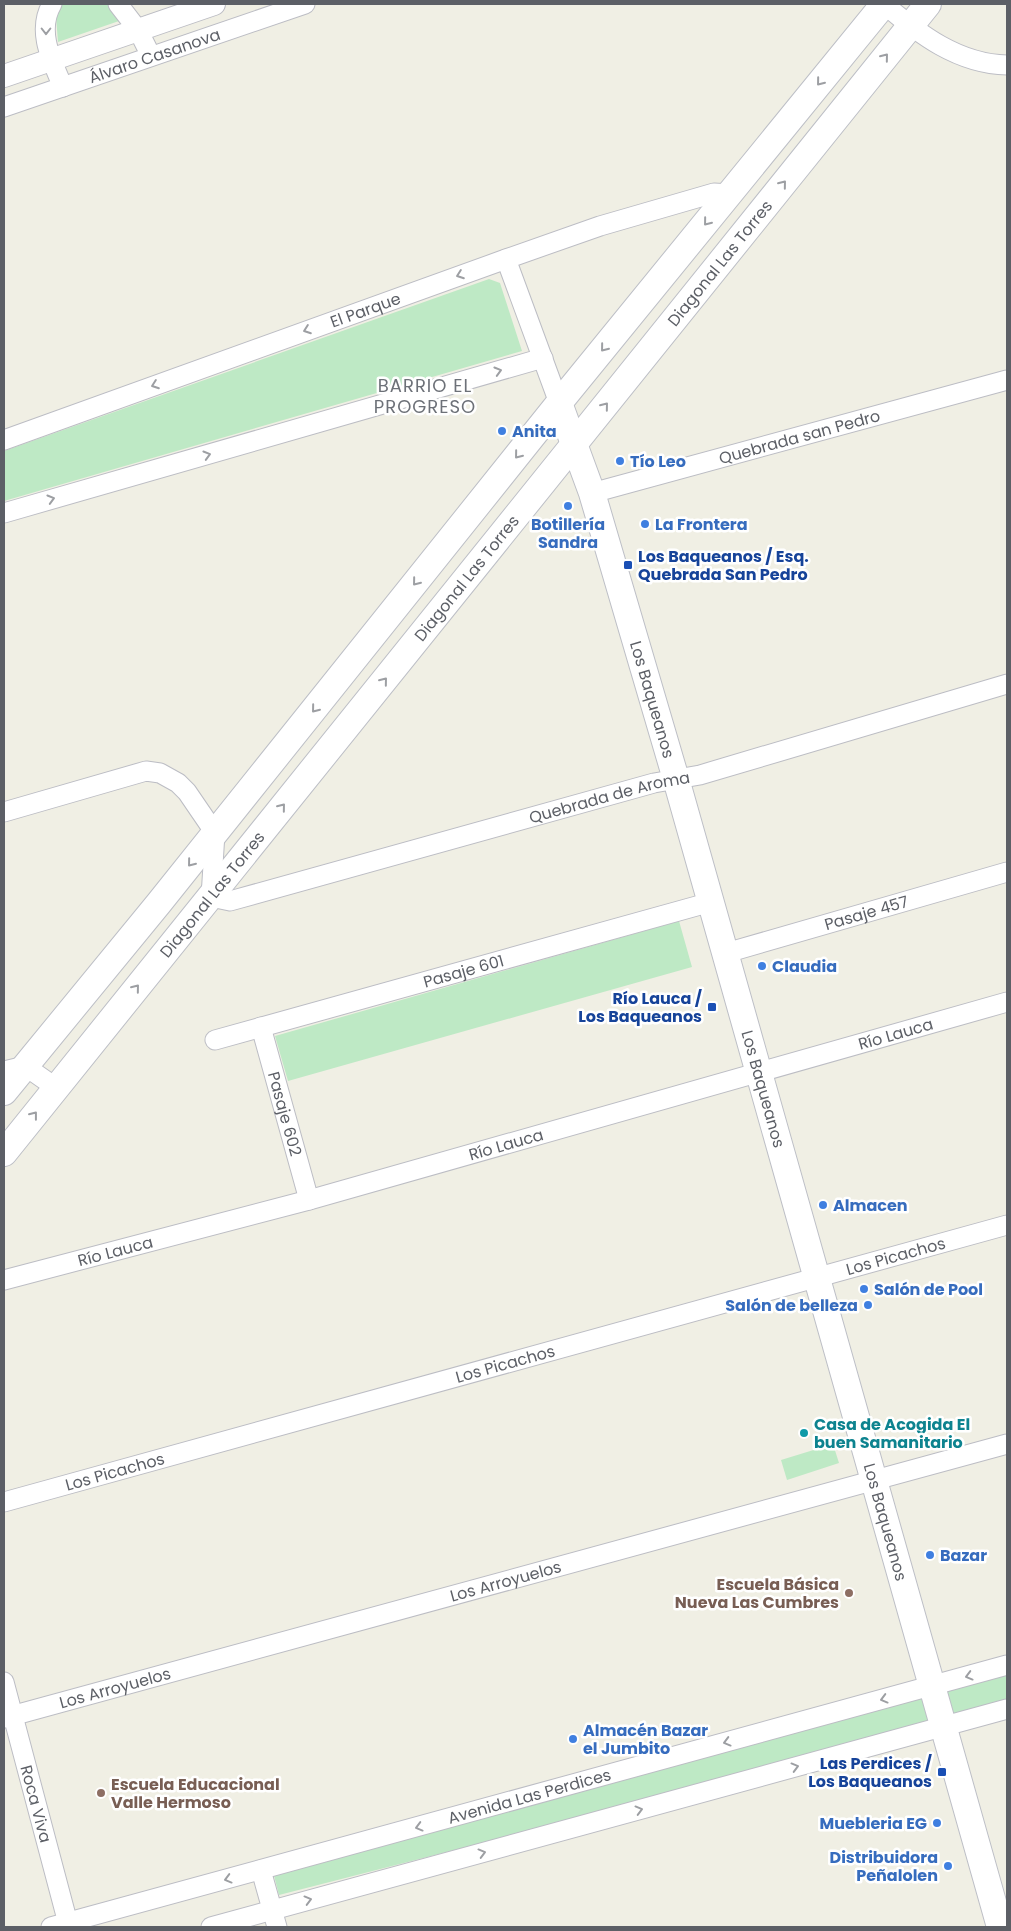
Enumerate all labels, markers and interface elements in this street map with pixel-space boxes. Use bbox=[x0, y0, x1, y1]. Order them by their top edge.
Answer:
street label: Álvaro Casanova bbox=[86, 23, 223, 89]
one-way arrow bbox=[41, 28, 51, 35]
one-way arrow bbox=[880, 54, 888, 63]
one-way arrow bbox=[817, 77, 826, 86]
one-way arrow bbox=[778, 180, 787, 189]
street label: Diagonal Las Torres bbox=[662, 195, 778, 331]
one-way arrow bbox=[703, 217, 712, 226]
one-way arrow bbox=[457, 269, 465, 279]
street label: El Parque bbox=[327, 287, 404, 334]
one-way arrow bbox=[304, 324, 312, 334]
one-way arrow bbox=[601, 343, 610, 352]
one-way arrow bbox=[493, 367, 501, 377]
district label: BARRIO EL PROGRESO bbox=[374, 373, 476, 419]
one-way arrow bbox=[151, 380, 159, 390]
one-way arrow bbox=[599, 403, 607, 412]
street label: Quebrada san Pedro bbox=[716, 404, 883, 470]
place label: Anita bbox=[512, 420, 557, 443]
marker: Anita bbox=[496, 425, 508, 437]
one-way arrow bbox=[515, 449, 523, 458]
one-way arrow bbox=[202, 450, 210, 460]
place label: Tío Leo bbox=[630, 450, 686, 473]
marker: Tío Leo bbox=[614, 455, 626, 467]
one-way arrow bbox=[46, 495, 54, 505]
marker: Botillería Sandra bbox=[562, 500, 574, 512]
street label: Diagonal Las Torres bbox=[409, 510, 525, 646]
place label: Botillería Sandra bbox=[531, 513, 605, 554]
place label: La Frontera bbox=[655, 513, 748, 536]
marker: La Frontera bbox=[639, 518, 651, 530]
place label: Los Baqueanos / Esq. Quebrada San Pedro bbox=[638, 545, 809, 586]
marker: Los Baqueanos / Esq. Quebrada San Pedro bbox=[622, 559, 634, 571]
one-way arrow bbox=[414, 576, 422, 585]
street label: Los Baqueanos bbox=[624, 638, 680, 761]
one-way arrow bbox=[378, 678, 386, 687]
one-way arrow bbox=[311, 703, 320, 712]
street label: Quebrada de Aroma bbox=[526, 766, 692, 829]
one-way arrow bbox=[277, 804, 286, 813]
street label: Diagonal Las Torres bbox=[155, 827, 270, 963]
one-way arrow bbox=[189, 857, 197, 866]
street label: Pasaje 457 bbox=[822, 890, 911, 936]
street label: Pasaje 601 bbox=[421, 949, 507, 994]
place label: Claudia bbox=[772, 955, 837, 978]
marker: Claudia bbox=[756, 960, 768, 972]
one-way arrow bbox=[131, 985, 140, 994]
place label: Río Lauca / Los Baqueanos bbox=[578, 987, 703, 1028]
marker: Río Lauca / Los Baqueanos bbox=[706, 1001, 718, 1013]
street label: Río Lauca bbox=[856, 1013, 936, 1056]
street label: Los Baqueanos bbox=[735, 1028, 791, 1151]
street label: Pasaje 602 bbox=[262, 1069, 307, 1159]
one-way arrow bbox=[28, 1111, 37, 1121]
street label: Río Lauca bbox=[466, 1123, 546, 1166]
place label: Almacen bbox=[833, 1194, 908, 1217]
marker: Almacen bbox=[817, 1199, 829, 1211]
street label: Río Lauca bbox=[75, 1230, 155, 1272]
street label: Los Picachos bbox=[843, 1232, 948, 1281]
place label: Salón de Pool bbox=[874, 1278, 983, 1301]
marker: Salón de Pool bbox=[858, 1283, 870, 1295]
place label: Salón de belleza bbox=[725, 1294, 858, 1317]
marker: Salón de belleza bbox=[862, 1299, 874, 1311]
street label: Los Picachos bbox=[453, 1339, 558, 1389]
place label: Casa de Acogida El buen Samanitario bbox=[814, 1413, 970, 1454]
marker: Casa de Acogida El buen Samanitario bbox=[798, 1427, 810, 1439]
street label: Los Picachos bbox=[63, 1447, 167, 1497]
street label: Los Baqueanos bbox=[858, 1461, 913, 1584]
place label: Bazar bbox=[940, 1544, 987, 1567]
marker: Bazar bbox=[924, 1549, 936, 1561]
street label: Los Arroyuelos bbox=[447, 1555, 564, 1608]
place label: Escuela Básica Nueva Las Cumbres bbox=[675, 1573, 839, 1614]
marker: Escuela Básica Nueva Las Cumbres bbox=[843, 1587, 855, 1599]
street label: Los Arroyuelos bbox=[57, 1662, 173, 1714]
one-way arrow bbox=[966, 1670, 974, 1680]
one-way arrow bbox=[880, 1693, 889, 1704]
place label: Almacén Bazar el Jumbito bbox=[583, 1719, 708, 1760]
marker: Almacén Bazar el Jumbito bbox=[567, 1733, 579, 1745]
one-way arrow bbox=[723, 1736, 732, 1747]
place label: Las Perdices / Los Baqueanos bbox=[808, 1752, 933, 1793]
one-way arrow bbox=[791, 1762, 800, 1773]
street label: Roca Viva bbox=[15, 1763, 57, 1845]
street label: Avenida Las Perdices bbox=[445, 1763, 614, 1830]
marker: Las Perdices / Los Baqueanos bbox=[936, 1766, 948, 1778]
place label: Escuela Educacional Valle Hermoso bbox=[111, 1773, 280, 1814]
marker: Escuela Educacional Valle Hermoso bbox=[95, 1787, 107, 1799]
one-way arrow bbox=[634, 1805, 643, 1816]
place label: Muebleria EG bbox=[820, 1812, 927, 1835]
marker: Muebleria EG bbox=[931, 1817, 943, 1829]
one-way arrow bbox=[415, 1821, 423, 1831]
place label: Distribuidora Peñalolen bbox=[830, 1846, 938, 1887]
one-way arrow bbox=[477, 1848, 486, 1859]
marker: Distribuidora Peñalolen bbox=[942, 1860, 954, 1872]
one-way arrow bbox=[225, 1873, 233, 1883]
one-way arrow bbox=[304, 1896, 312, 1906]

